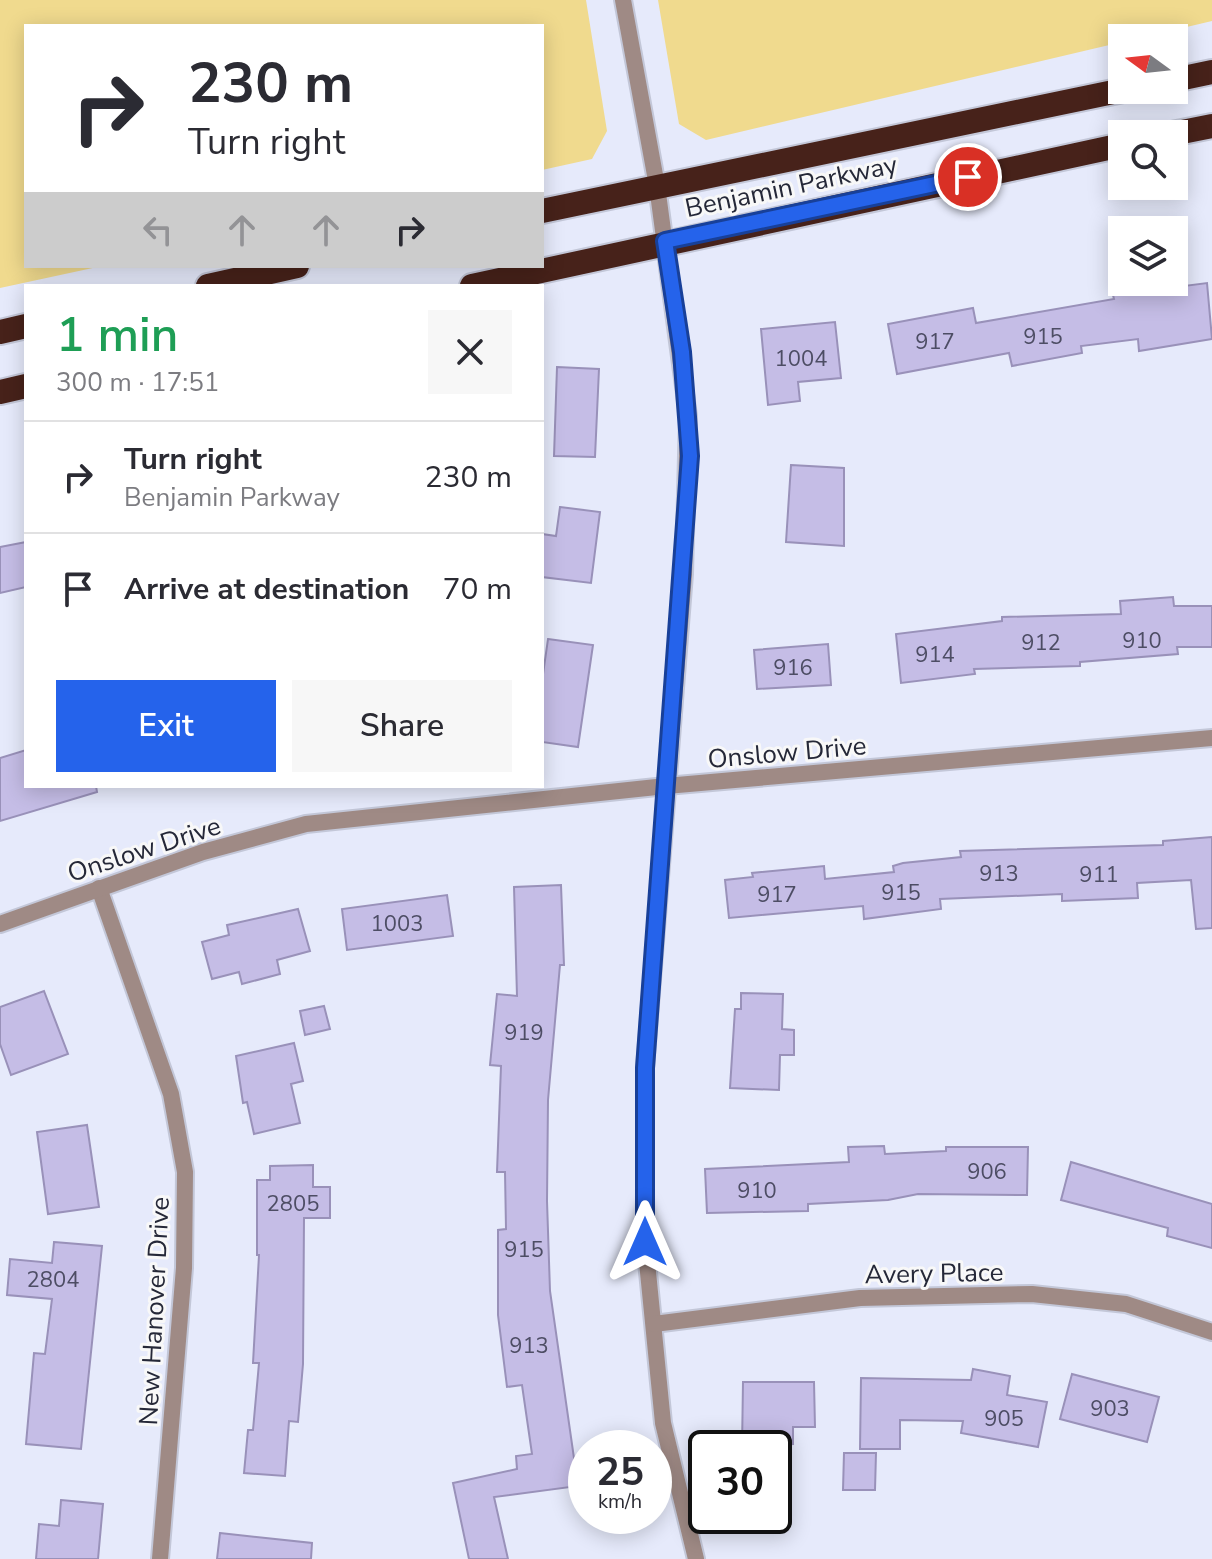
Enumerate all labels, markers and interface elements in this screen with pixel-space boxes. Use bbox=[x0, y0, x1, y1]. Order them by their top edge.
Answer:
north arrow bbox=[1108, 24, 1188, 104]
map controls bbox=[1108, 24, 1188, 296]
text: 230 m bbox=[188, 45, 353, 122]
icon: right bbox=[56, 56, 160, 160]
text: Turn right bbox=[188, 118, 345, 167]
button: search bbox=[1108, 120, 1188, 200]
pin bbox=[934, 143, 1002, 211]
street label: Benjamin Parkway bbox=[682, 147, 901, 226]
icon: arrive bbox=[946, 155, 990, 199]
icon: left bbox=[136, 208, 180, 252]
icon: ahead bbox=[220, 208, 264, 252]
icon: ahead bbox=[304, 208, 348, 252]
icon: right bbox=[388, 208, 432, 252]
button: layers bbox=[1108, 216, 1188, 296]
text: 1 min bbox=[56, 302, 178, 368]
button: close bbox=[428, 310, 512, 394]
house number: 915 bbox=[1023, 322, 1063, 352]
house number: 917 bbox=[915, 327, 955, 357]
house number: 1004 bbox=[775, 344, 827, 374]
text: 300 m · 17:51 bbox=[56, 365, 219, 400]
text: Turn right bbox=[124, 439, 262, 480]
icon: right bbox=[56, 455, 100, 499]
text: 230 m bbox=[425, 457, 512, 498]
text: Benjamin Parkway bbox=[124, 480, 340, 515]
icon: arrive bbox=[56, 567, 100, 611]
text: Arrive at destination bbox=[124, 569, 409, 610]
text: 70 m bbox=[443, 569, 512, 610]
house number: 910 bbox=[1122, 626, 1162, 656]
house number: 912 bbox=[1021, 628, 1061, 658]
house number: 914 bbox=[915, 640, 955, 670]
house number: 916 bbox=[773, 653, 813, 683]
button: Exit bbox=[56, 680, 276, 772]
button: Share bbox=[292, 680, 512, 772]
street label: Onslow Drive bbox=[706, 728, 868, 777]
street label: Onslow Drive bbox=[63, 808, 225, 891]
house number: 913 bbox=[979, 859, 1019, 889]
house number: 911 bbox=[1079, 860, 1119, 890]
house number: 915 bbox=[881, 878, 921, 908]
house number: 917 bbox=[757, 880, 797, 910]
house number: 1003 bbox=[371, 909, 423, 939]
house number: 919 bbox=[504, 1018, 544, 1048]
house number: 906 bbox=[967, 1157, 1007, 1187]
house number: 910 bbox=[737, 1176, 777, 1206]
house number: 2805 bbox=[267, 1189, 319, 1219]
street label: New Hanover Drive bbox=[131, 1196, 178, 1426]
position arrow bbox=[603, 1200, 687, 1284]
house number: 915 bbox=[504, 1235, 544, 1265]
street label: Avery Place bbox=[864, 1255, 1004, 1292]
house number: 2804 bbox=[27, 1265, 79, 1295]
house number: 913 bbox=[509, 1331, 549, 1361]
house number: 903 bbox=[1090, 1394, 1130, 1424]
house number: 905 bbox=[984, 1404, 1024, 1434]
speed limit sign: 30 bbox=[688, 1430, 792, 1534]
text: 25 bbox=[596, 1445, 644, 1499]
text: km/h bbox=[598, 1488, 642, 1515]

